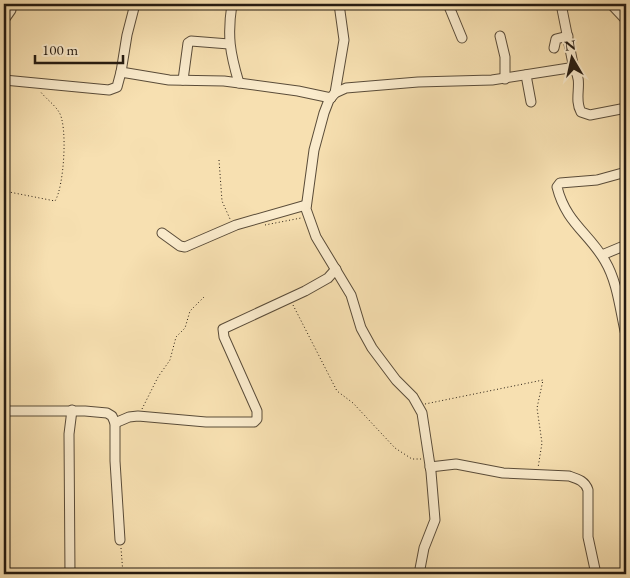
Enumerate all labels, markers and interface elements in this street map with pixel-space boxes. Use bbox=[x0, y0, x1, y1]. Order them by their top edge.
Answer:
scale bar bbox=[35, 32, 122, 64]
north arrow bbox=[548, 32, 598, 82]
text: N bbox=[563, 35, 578, 55]
text: 100 m bbox=[42, 40, 79, 59]

